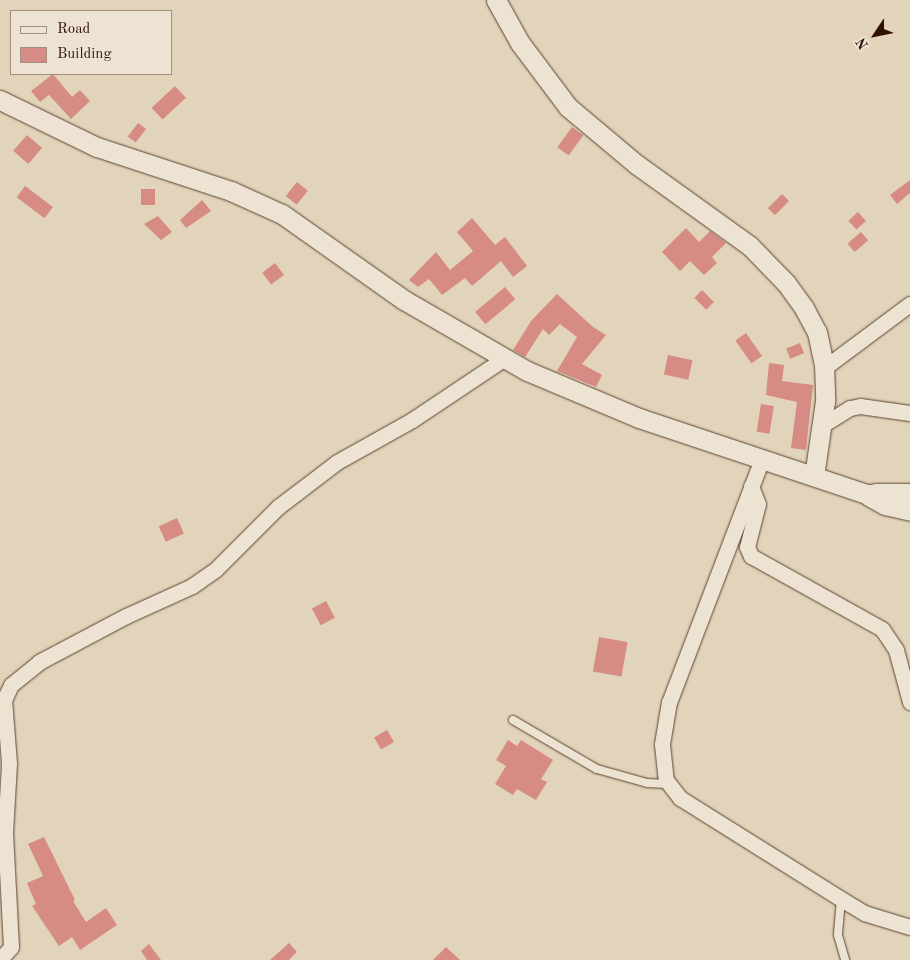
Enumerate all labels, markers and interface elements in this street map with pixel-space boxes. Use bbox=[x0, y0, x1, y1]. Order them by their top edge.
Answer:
legend bbox=[10, 10, 172, 75]
north arrow bbox=[850, 10, 900, 60]
text: Road bbox=[57, 22, 90, 37]
text: N bbox=[854, 35, 871, 52]
text: Building bbox=[57, 47, 112, 62]

